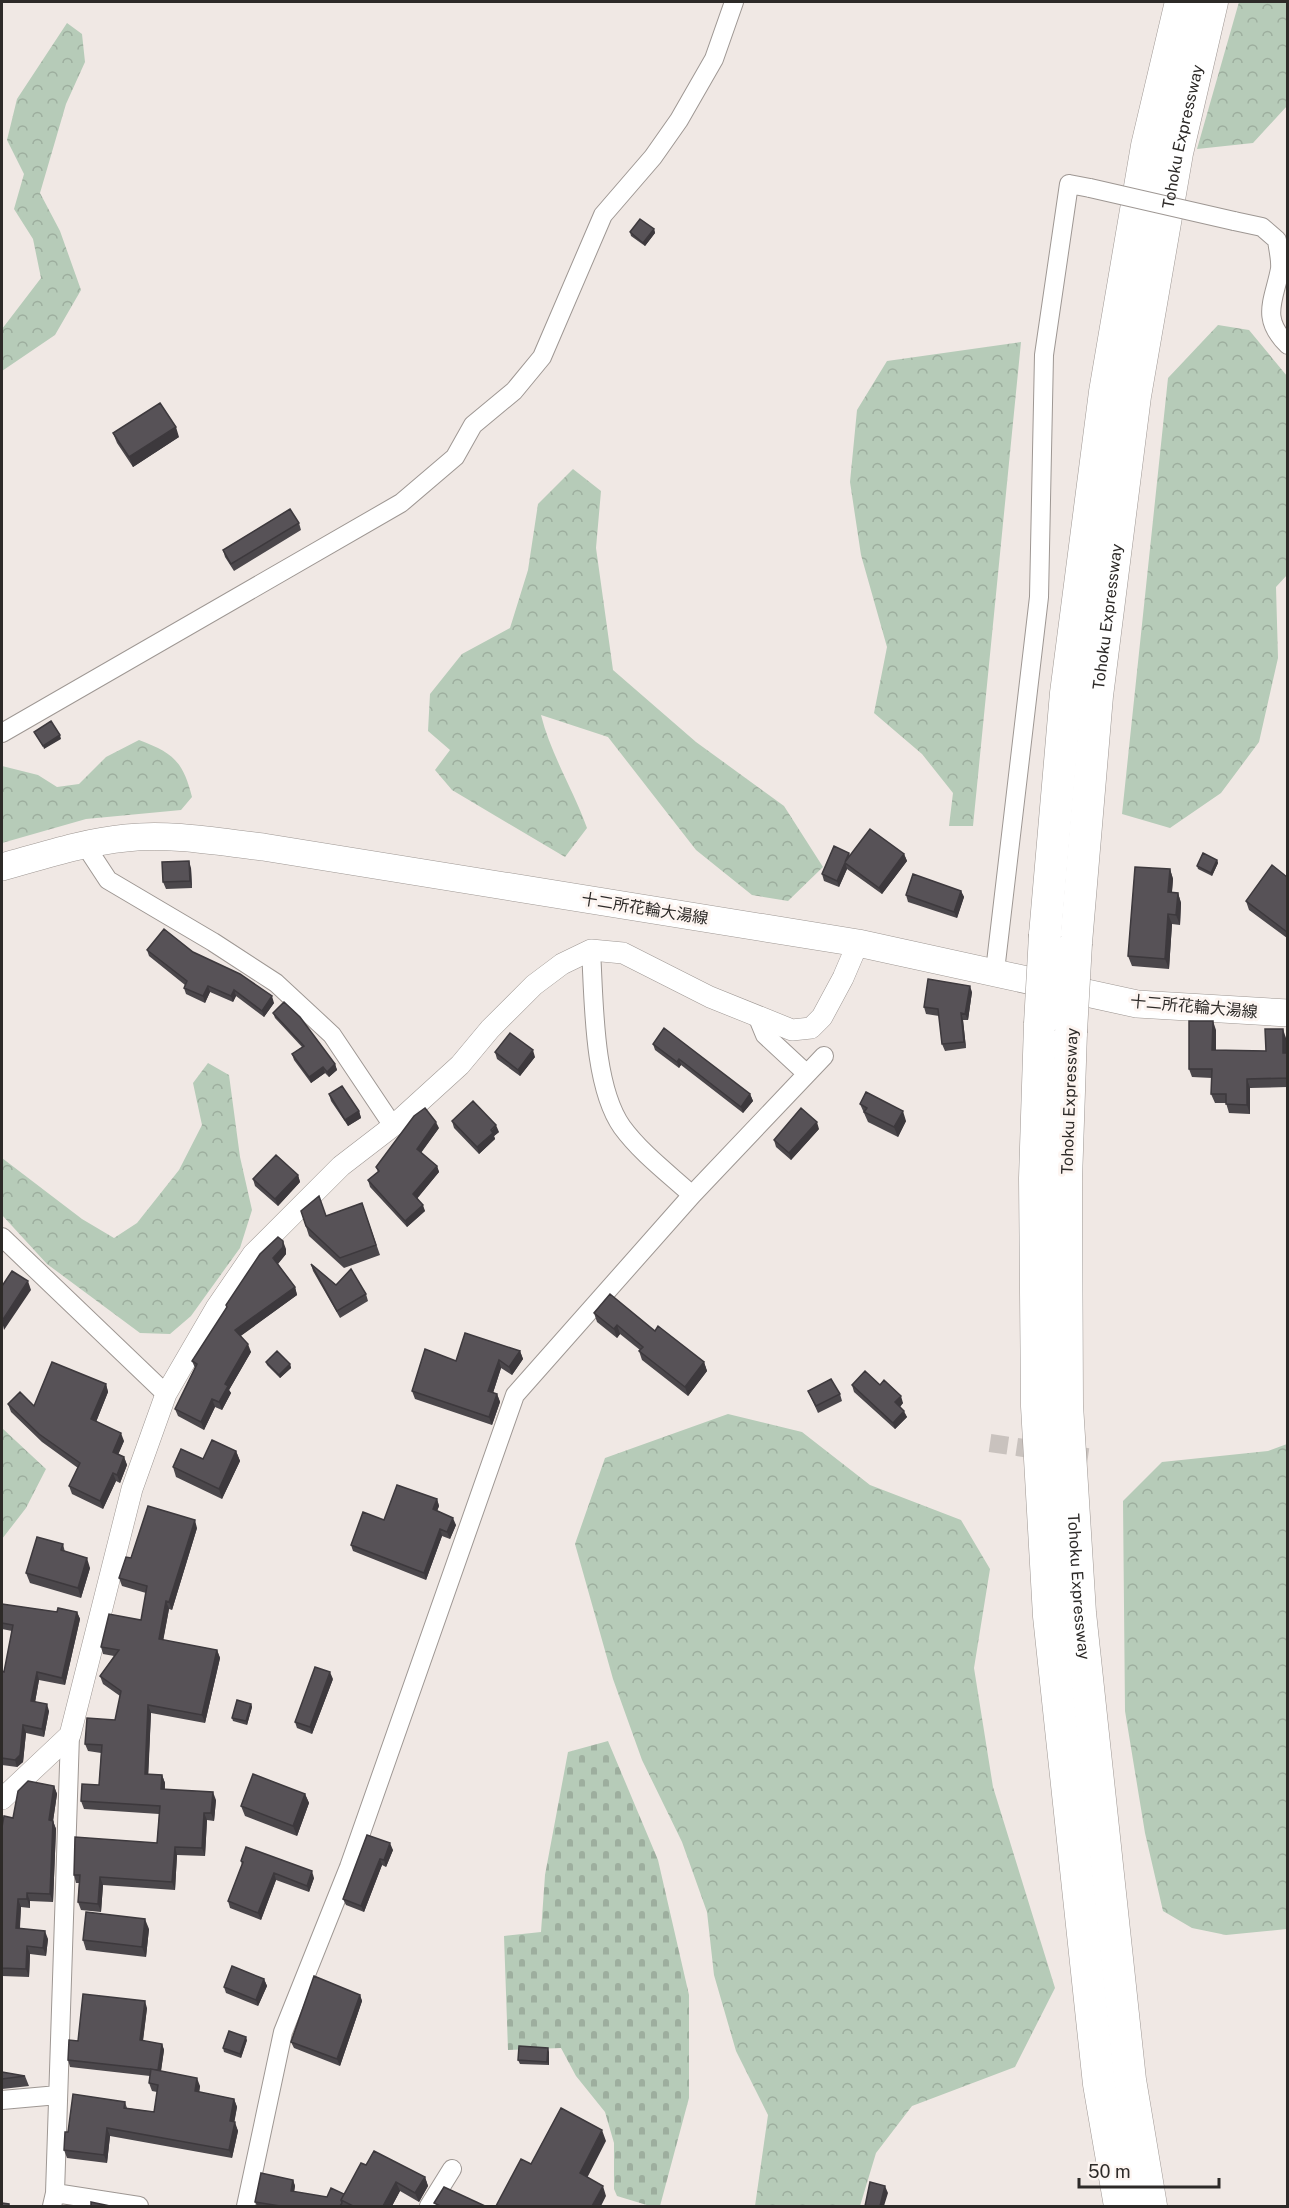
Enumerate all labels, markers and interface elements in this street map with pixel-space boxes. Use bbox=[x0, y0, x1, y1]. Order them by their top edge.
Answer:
street label: Tohoku Expressway bbox=[1159, 62, 1207, 210]
street label: Tohoku Expressway bbox=[1089, 542, 1126, 691]
street label: 十二所花輪大湯線 bbox=[580, 889, 710, 928]
street label: 十二所花輪大湯線 bbox=[1129, 991, 1259, 1022]
street label: Tohoku Expressway bbox=[1057, 1027, 1082, 1175]
street label: Tohoku Expressway bbox=[1064, 1513, 1094, 1661]
scale bar bbox=[1079, 2151, 1218, 2189]
text: 50 m bbox=[1088, 2161, 1131, 2182]

